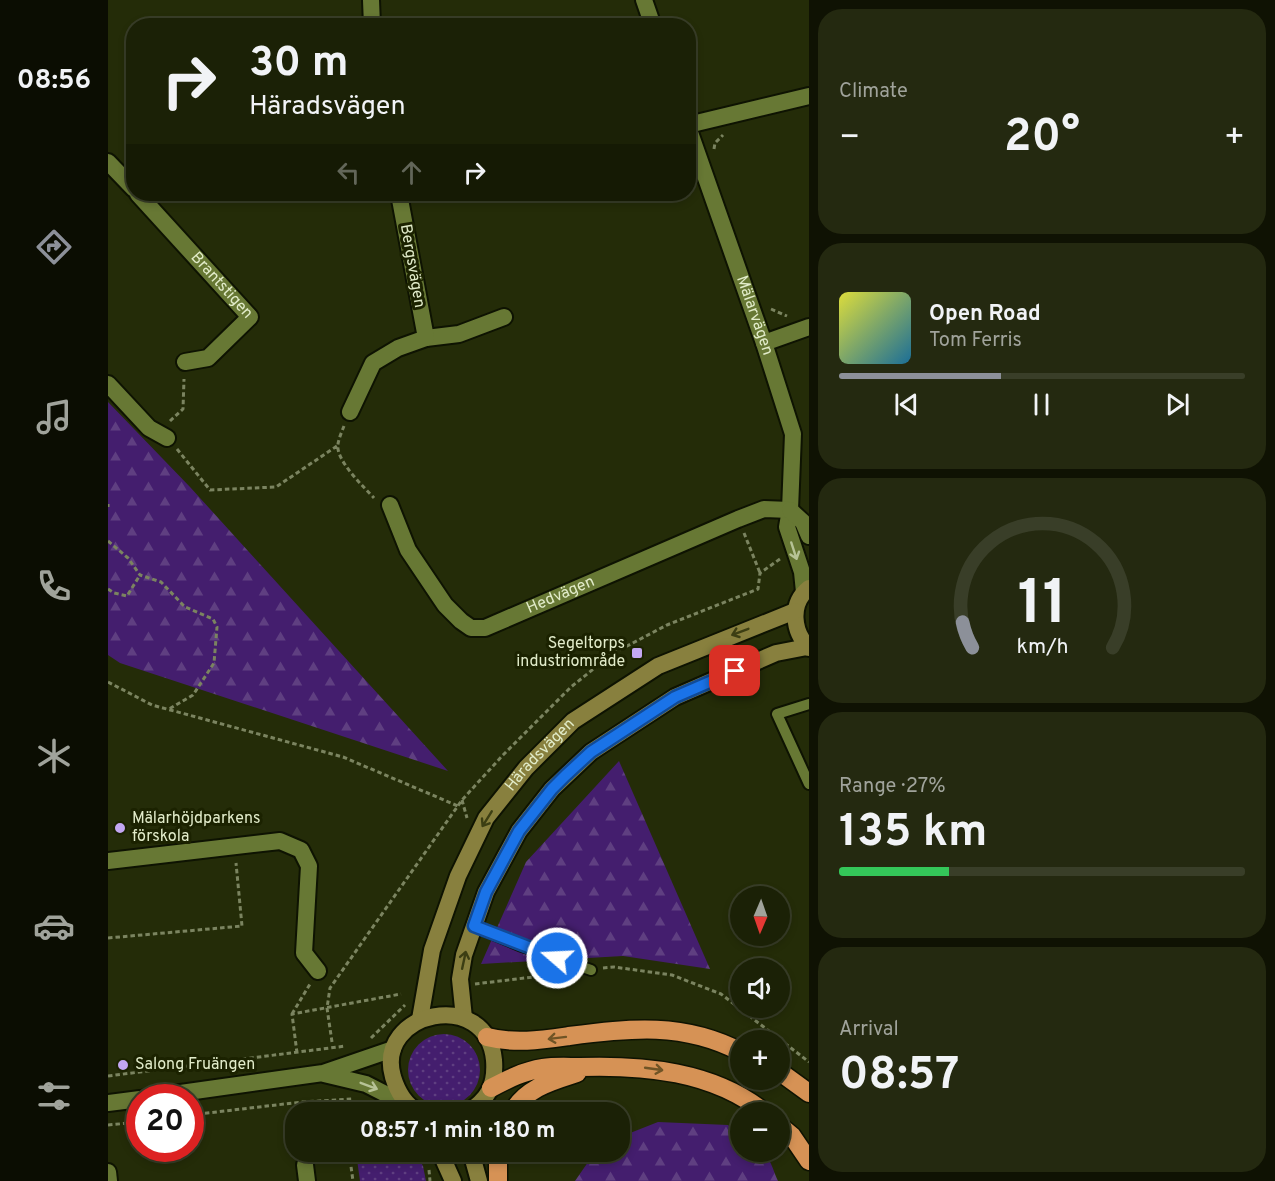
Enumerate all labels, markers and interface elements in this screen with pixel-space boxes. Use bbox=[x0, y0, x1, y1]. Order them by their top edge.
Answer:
text: 30 m bbox=[249, 38, 348, 91]
icon: right bbox=[150, 42, 228, 120]
text: 08:56 bbox=[17, 64, 91, 98]
text: Climate bbox=[839, 79, 908, 105]
text: Häradsvägen bbox=[249, 90, 406, 124]
text: 20° bbox=[1004, 110, 1080, 167]
text: − bbox=[839, 118, 860, 160]
text: + bbox=[1224, 118, 1245, 160]
icon: left bbox=[332, 156, 365, 189]
icon: ahead bbox=[395, 156, 428, 189]
icon: right bbox=[458, 156, 491, 189]
street label: Bergsvägen bbox=[395, 223, 429, 309]
icon: directions bbox=[33, 226, 75, 268]
street label: Brantstigen bbox=[186, 248, 257, 323]
street label: Mälarvägen bbox=[731, 273, 777, 358]
text: Open Road bbox=[929, 301, 1041, 328]
text: Tom Ferris bbox=[929, 328, 1022, 354]
icon: previous bbox=[890, 388, 923, 421]
icon: pause bbox=[1025, 388, 1058, 421]
icon: next bbox=[1161, 388, 1194, 421]
icon: music bbox=[33, 396, 75, 438]
one-way arrow bbox=[789, 541, 800, 560]
icon: phone bbox=[33, 565, 75, 607]
text: 11 bbox=[1017, 567, 1067, 646]
street label: Hedvägen bbox=[524, 572, 598, 619]
one-way arrow bbox=[731, 627, 750, 638]
place label: Segeltorps industriområde bbox=[516, 634, 625, 672]
text: km/h bbox=[1016, 634, 1068, 661]
pin bbox=[709, 645, 760, 696]
marker: Segeltorps industriområde bbox=[630, 646, 644, 660]
icon: arrive bbox=[718, 654, 751, 687]
street label: Häradsvägen bbox=[501, 715, 579, 796]
icon: climate bbox=[33, 735, 75, 777]
text: Range · 27% bbox=[839, 774, 946, 800]
text: 135 km bbox=[839, 805, 987, 862]
place label: Mälarhöjdparkens förskola bbox=[132, 809, 260, 847]
one-way arrow bbox=[480, 810, 492, 827]
marker: Mälarhöjdparkens förskola bbox=[113, 821, 127, 835]
north arrow bbox=[730, 886, 790, 946]
map controls bbox=[730, 886, 790, 1162]
icon: car bbox=[33, 905, 75, 947]
position arrow bbox=[525, 926, 589, 990]
one-way arrow bbox=[459, 950, 470, 970]
button: sound bbox=[730, 958, 790, 1018]
text: Arrival bbox=[839, 1017, 899, 1043]
button: + bbox=[730, 1030, 790, 1090]
one-way arrow bbox=[547, 1032, 567, 1043]
text: 08:57 bbox=[839, 1048, 960, 1105]
place label: Salong Fruängen bbox=[135, 1055, 255, 1075]
marker: Salong Fruängen bbox=[116, 1058, 130, 1072]
one-way arrow bbox=[644, 1064, 663, 1075]
icon: filters bbox=[33, 1075, 75, 1117]
one-way arrow bbox=[359, 1081, 377, 1092]
speed limit sign: 20 bbox=[126, 1084, 204, 1162]
button: − bbox=[730, 1102, 790, 1162]
text: 08:57 · 1 min · 180 m bbox=[360, 1118, 555, 1145]

